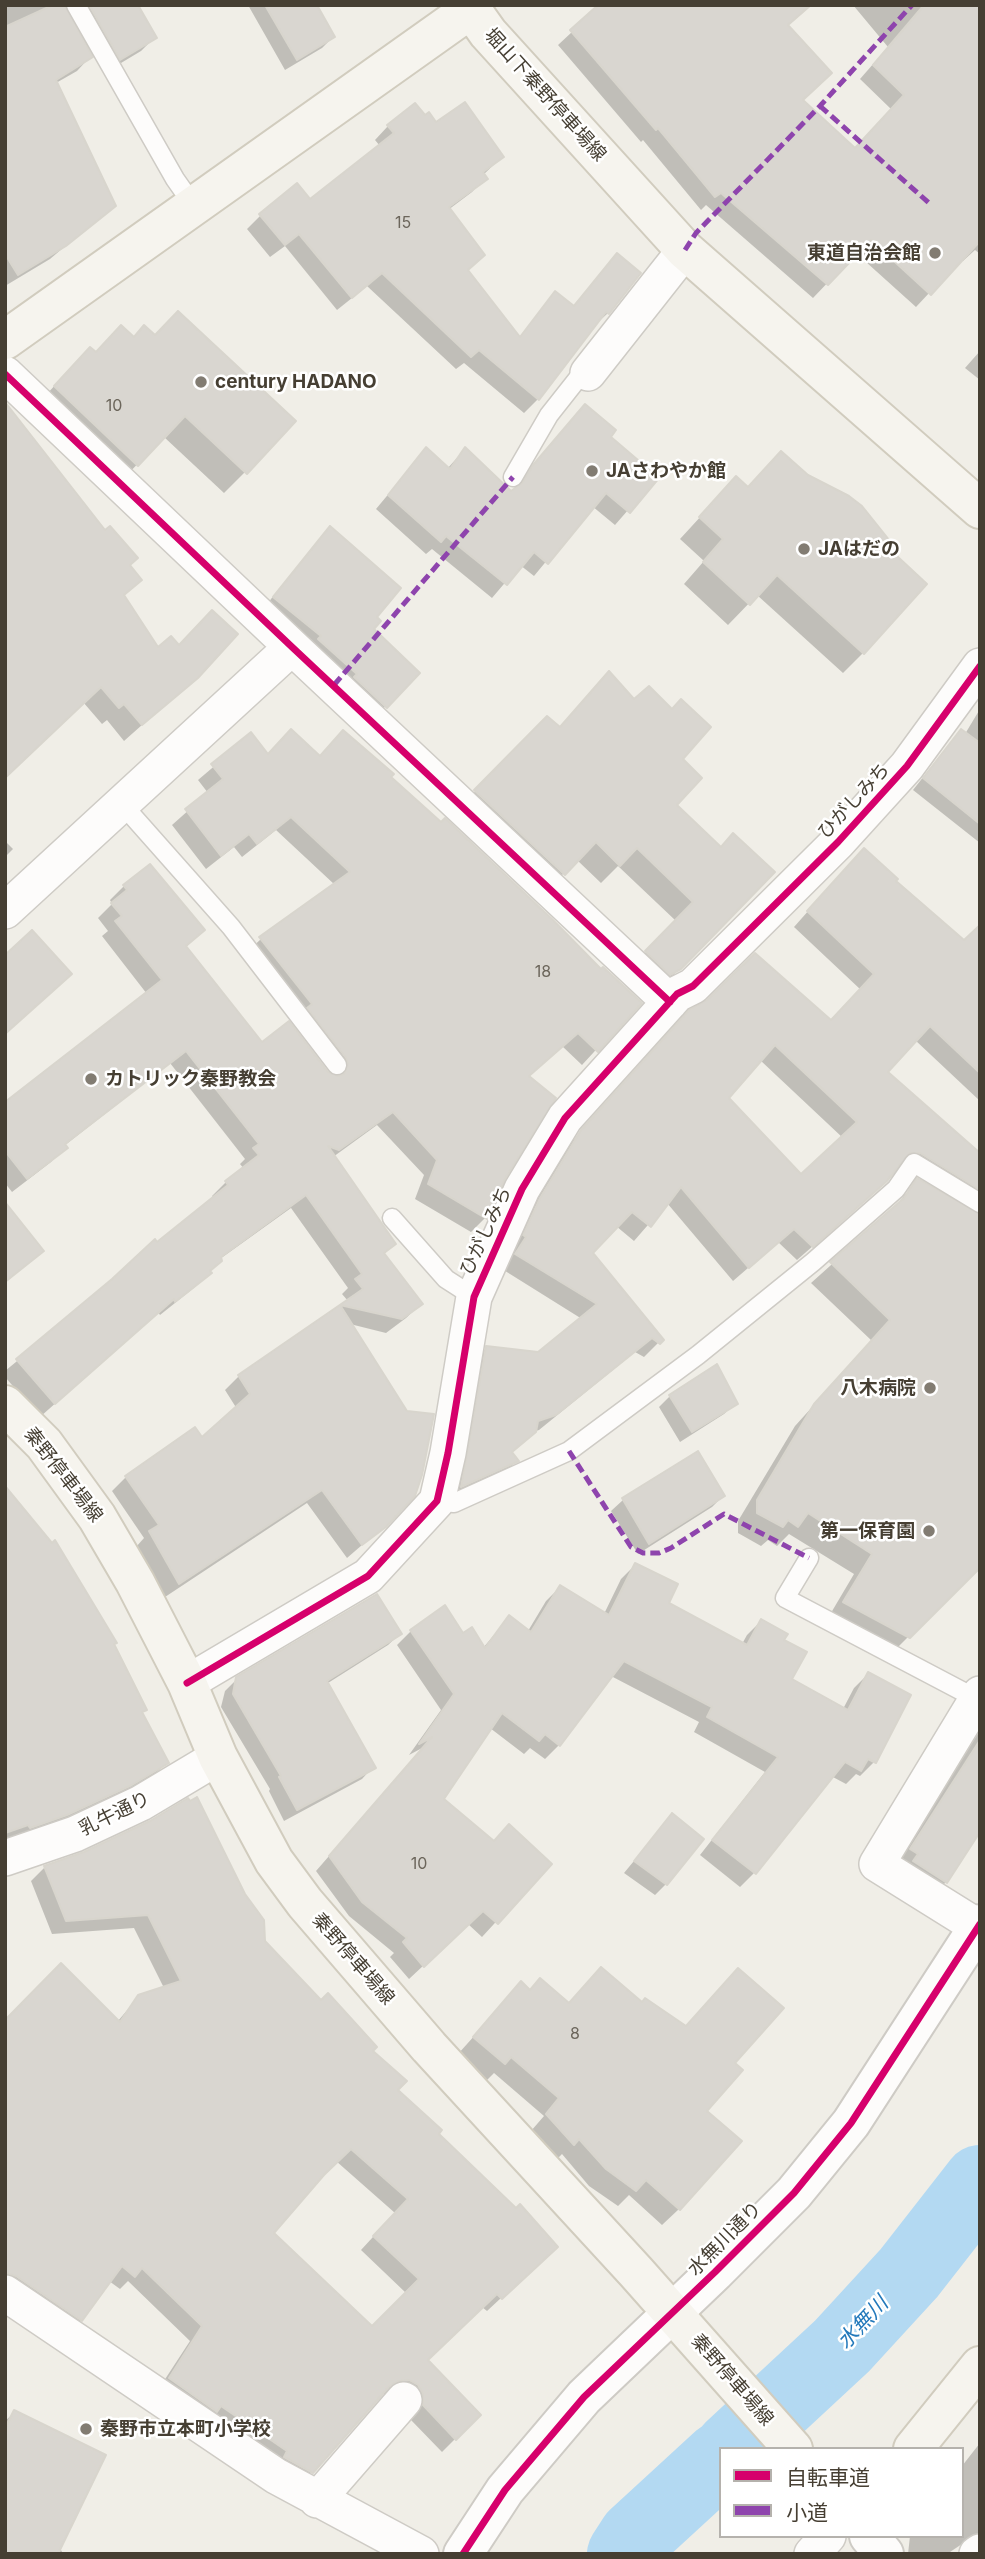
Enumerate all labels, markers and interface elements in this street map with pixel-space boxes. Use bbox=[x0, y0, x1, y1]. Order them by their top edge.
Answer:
street label: 堀山下秦野停車場線 bbox=[479, 24, 611, 166]
house number: 15 bbox=[395, 213, 411, 233]
place label: 東道自治会館 bbox=[807, 242, 921, 264]
marker: 東道自治会館 bbox=[927, 245, 943, 261]
place label: century HADANO bbox=[215, 371, 377, 393]
marker: century HADANO bbox=[193, 374, 209, 390]
house number: 10 bbox=[106, 396, 122, 416]
place label: JAさわやか館 bbox=[606, 460, 726, 482]
marker: JAさわやか館 bbox=[584, 463, 600, 479]
place label: JAはだの bbox=[818, 538, 900, 560]
marker: JAはだの bbox=[796, 541, 812, 557]
street label: ひがしみち bbox=[813, 758, 895, 844]
house number: 18 bbox=[535, 962, 551, 982]
place label: カトリック秦野教会 bbox=[105, 1068, 276, 1090]
marker: カトリック秦野教会 bbox=[83, 1071, 99, 1087]
street label: ひがしみち bbox=[456, 1183, 516, 1279]
place label: 八木病院 bbox=[840, 1377, 916, 1399]
marker: 八木病院 bbox=[922, 1380, 938, 1396]
street label: 秦野停車場線 bbox=[19, 1423, 107, 1527]
place label: 第一保育園 bbox=[820, 1520, 915, 1542]
marker: 第一保育園 bbox=[921, 1523, 937, 1539]
street label: 乳牛通り bbox=[76, 1787, 154, 1841]
house number: 10 bbox=[411, 1854, 427, 1874]
street label: 秦野停車場線 bbox=[307, 1909, 399, 2009]
house number: 8 bbox=[570, 2024, 580, 2044]
street label: 水無川通り bbox=[683, 2197, 767, 2281]
water label: 水無川 bbox=[832, 2291, 894, 2355]
street label: 秦野停車場線 bbox=[686, 2330, 778, 2430]
place label: 秦野市立本町小学校 bbox=[100, 2418, 271, 2440]
marker: 秦野市立本町小学校 bbox=[78, 2421, 94, 2437]
legend bbox=[719, 2447, 964, 2538]
text: 自転車道 bbox=[786, 2465, 870, 2490]
text: 小道 bbox=[786, 2500, 828, 2525]

